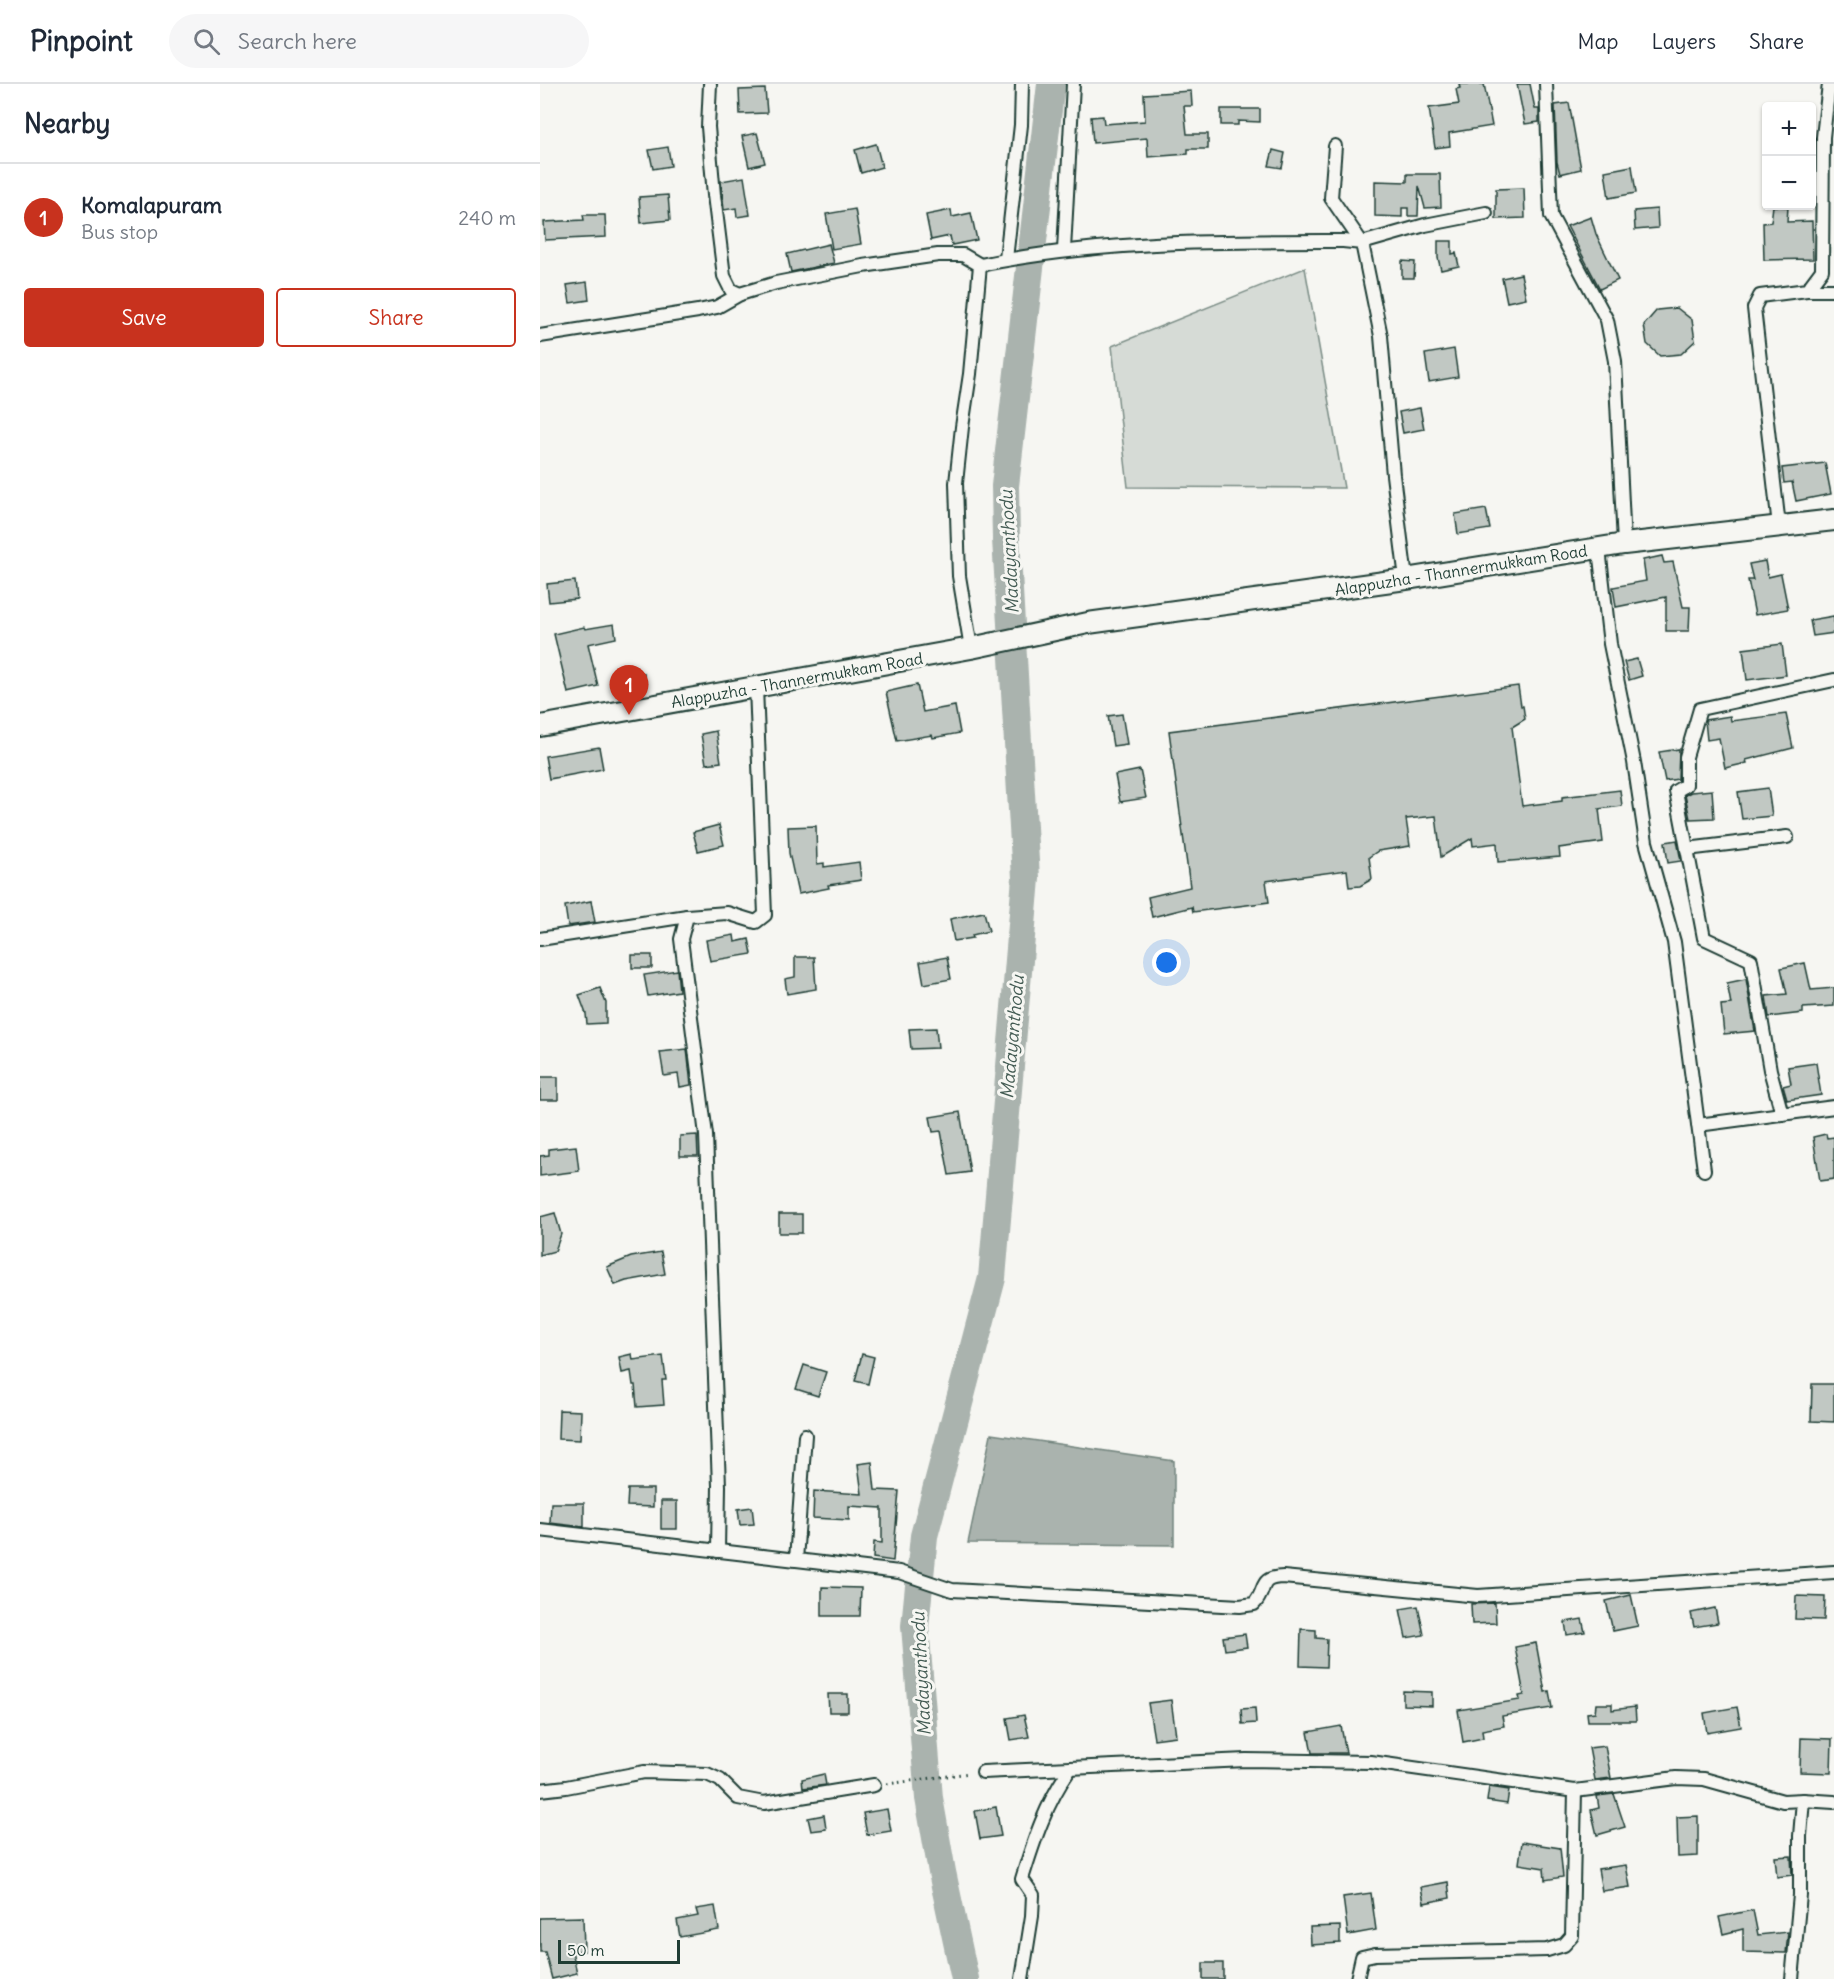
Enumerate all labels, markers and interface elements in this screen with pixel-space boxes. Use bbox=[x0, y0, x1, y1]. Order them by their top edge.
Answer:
search box bbox=[169, 14, 589, 68]
text: Pinpoint bbox=[30, 23, 133, 59]
icon: search bbox=[190, 25, 223, 58]
text: Search here bbox=[238, 27, 357, 55]
text: Map bbox=[1578, 28, 1618, 55]
text: Layers bbox=[1651, 28, 1716, 55]
text: Share bbox=[1749, 28, 1804, 55]
map controls bbox=[1762, 102, 1816, 210]
button: + bbox=[1762, 102, 1816, 156]
text: Nearby bbox=[24, 107, 110, 140]
button: − bbox=[1762, 156, 1816, 210]
text: Komalapuram bbox=[81, 191, 222, 219]
text: 1 bbox=[40, 205, 47, 230]
text: 240 m bbox=[458, 205, 516, 230]
text: Bus stop bbox=[81, 219, 158, 244]
button: Save bbox=[24, 288, 264, 347]
button: Share bbox=[276, 288, 516, 347]
water label: Madayanthodu bbox=[994, 488, 1024, 614]
street label: Alappuzha - Thannermukkam Road bbox=[1333, 540, 1589, 600]
street label: Alappuzha - Thannermukkam Road bbox=[669, 648, 925, 712]
pin: 1 bbox=[610, 666, 649, 715]
your location bbox=[1152, 948, 1181, 977]
water label: Madayanthodu bbox=[995, 973, 1029, 1100]
water label: Madayanthodu bbox=[906, 1610, 936, 1736]
scale bar bbox=[558, 1937, 680, 1964]
text: 50 m bbox=[567, 1940, 605, 1960]

